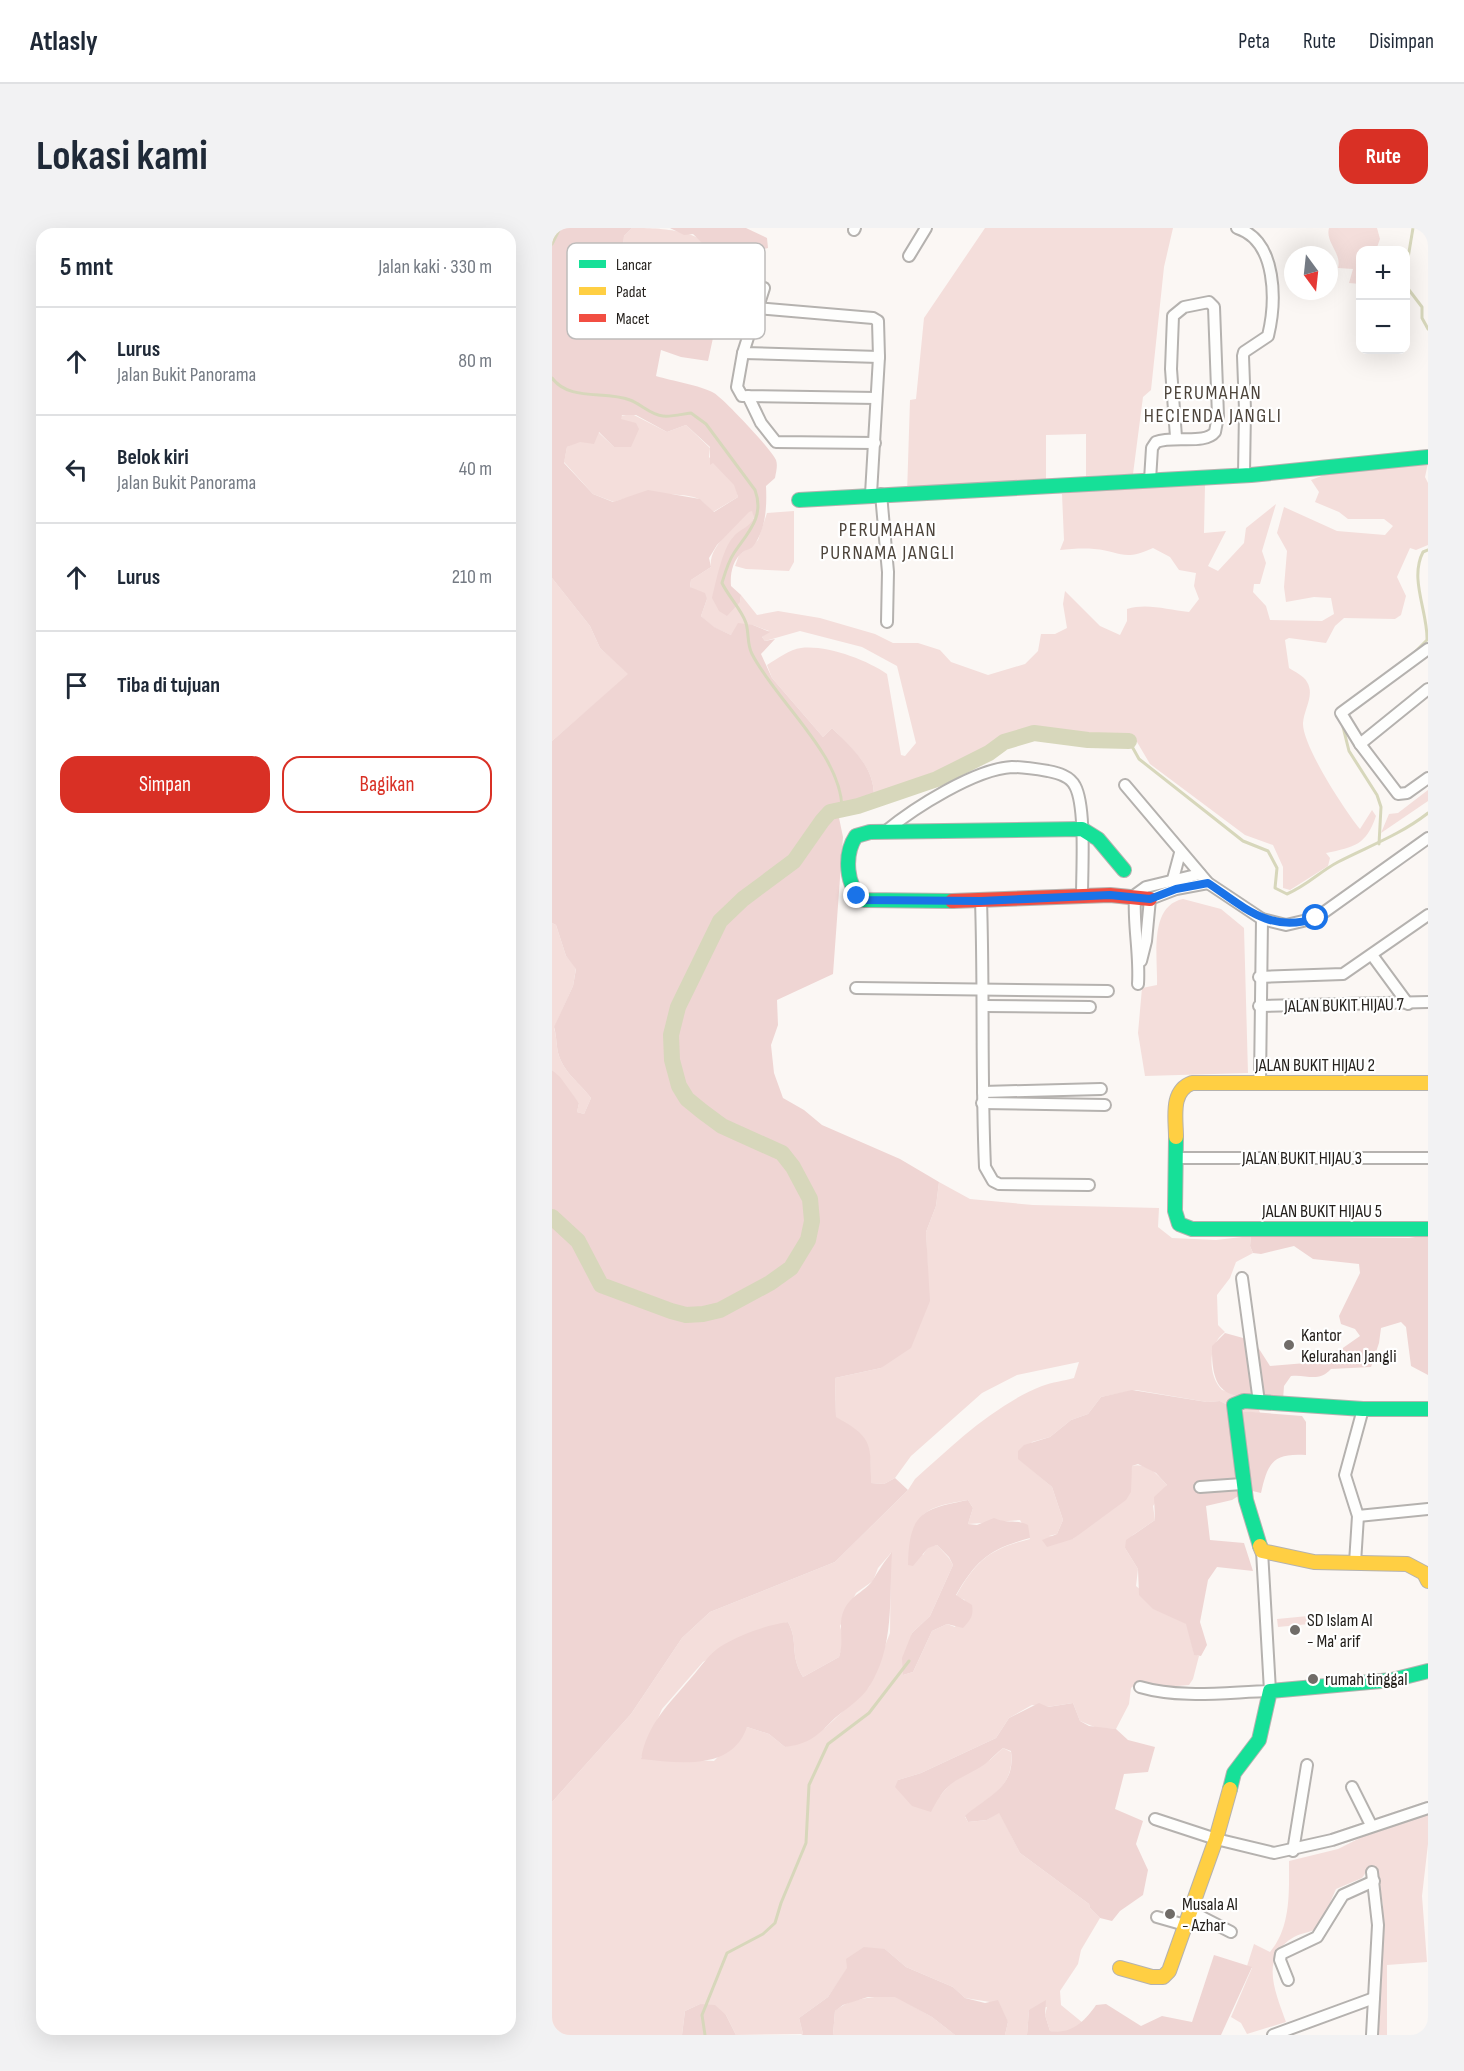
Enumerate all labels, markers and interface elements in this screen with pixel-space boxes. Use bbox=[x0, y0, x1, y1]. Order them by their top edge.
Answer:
text: Atlasly bbox=[30, 25, 98, 58]
text: Peta bbox=[1238, 29, 1270, 54]
text: Rute bbox=[1303, 29, 1336, 54]
text: Disimpan bbox=[1369, 29, 1434, 54]
button: Rute bbox=[1339, 129, 1428, 184]
text: Lokasi kami bbox=[36, 131, 208, 182]
legend bbox=[567, 243, 765, 339]
north arrow bbox=[1284, 246, 1338, 300]
map controls bbox=[1356, 246, 1410, 354]
button: + bbox=[1356, 246, 1410, 300]
text: 5 mnt bbox=[60, 252, 113, 283]
text: Jalan kaki · 330 m bbox=[378, 255, 492, 279]
text: Lancar bbox=[616, 256, 652, 275]
text: Padat bbox=[616, 283, 647, 302]
button: − bbox=[1356, 300, 1410, 354]
text: Macet bbox=[616, 310, 649, 329]
text: Lurus bbox=[117, 336, 160, 363]
icon: ahead bbox=[60, 345, 93, 378]
text: 80 m bbox=[458, 349, 492, 373]
text: Jalan Bukit Panorama bbox=[117, 363, 256, 387]
district label: PERUMAHAN HECIENDA JANGLI bbox=[1144, 381, 1282, 428]
text: Belok kiri bbox=[117, 444, 189, 471]
icon: left bbox=[60, 453, 93, 486]
text: 40 m bbox=[459, 457, 492, 481]
text: Jalan Bukit Panorama bbox=[117, 471, 256, 495]
district label: PERUMAHAN PURNAMA JANGLI bbox=[820, 518, 956, 565]
icon: ahead bbox=[60, 561, 93, 594]
text: Lurus bbox=[117, 564, 160, 591]
text: 210 m bbox=[452, 565, 492, 589]
icon: arrive bbox=[60, 669, 93, 702]
text: Tiba di tujuan bbox=[117, 672, 220, 699]
button: Simpan bbox=[60, 756, 270, 813]
button: Bagikan bbox=[282, 756, 492, 813]
route end bbox=[843, 882, 869, 908]
route start bbox=[1302, 904, 1328, 930]
street label: JALAN BUKIT HIJAU 7 bbox=[1283, 994, 1405, 1017]
street label: JALAN BUKIT HIJAU 2 bbox=[1254, 1055, 1375, 1076]
street label: JALAN BUKIT HIJAU 3 bbox=[1241, 1148, 1362, 1169]
street label: JALAN BUKIT HIJAU 5 bbox=[1261, 1201, 1382, 1222]
place label: Kantor Kelurahan Jangli bbox=[1301, 1325, 1397, 1367]
marker: Kantor Kelurahan Jangli bbox=[1282, 1338, 1296, 1352]
place label: SD Islam Al - Ma' arif bbox=[1307, 1610, 1373, 1652]
marker: SD Islam Al - Ma' arif bbox=[1288, 1623, 1302, 1637]
place label: rumah tinggal bbox=[1325, 1669, 1408, 1690]
marker: rumah tinggal bbox=[1306, 1672, 1320, 1686]
place label: Musala Al - Azhar bbox=[1182, 1894, 1238, 1936]
marker: Musala Al - Azhar bbox=[1163, 1907, 1177, 1921]

